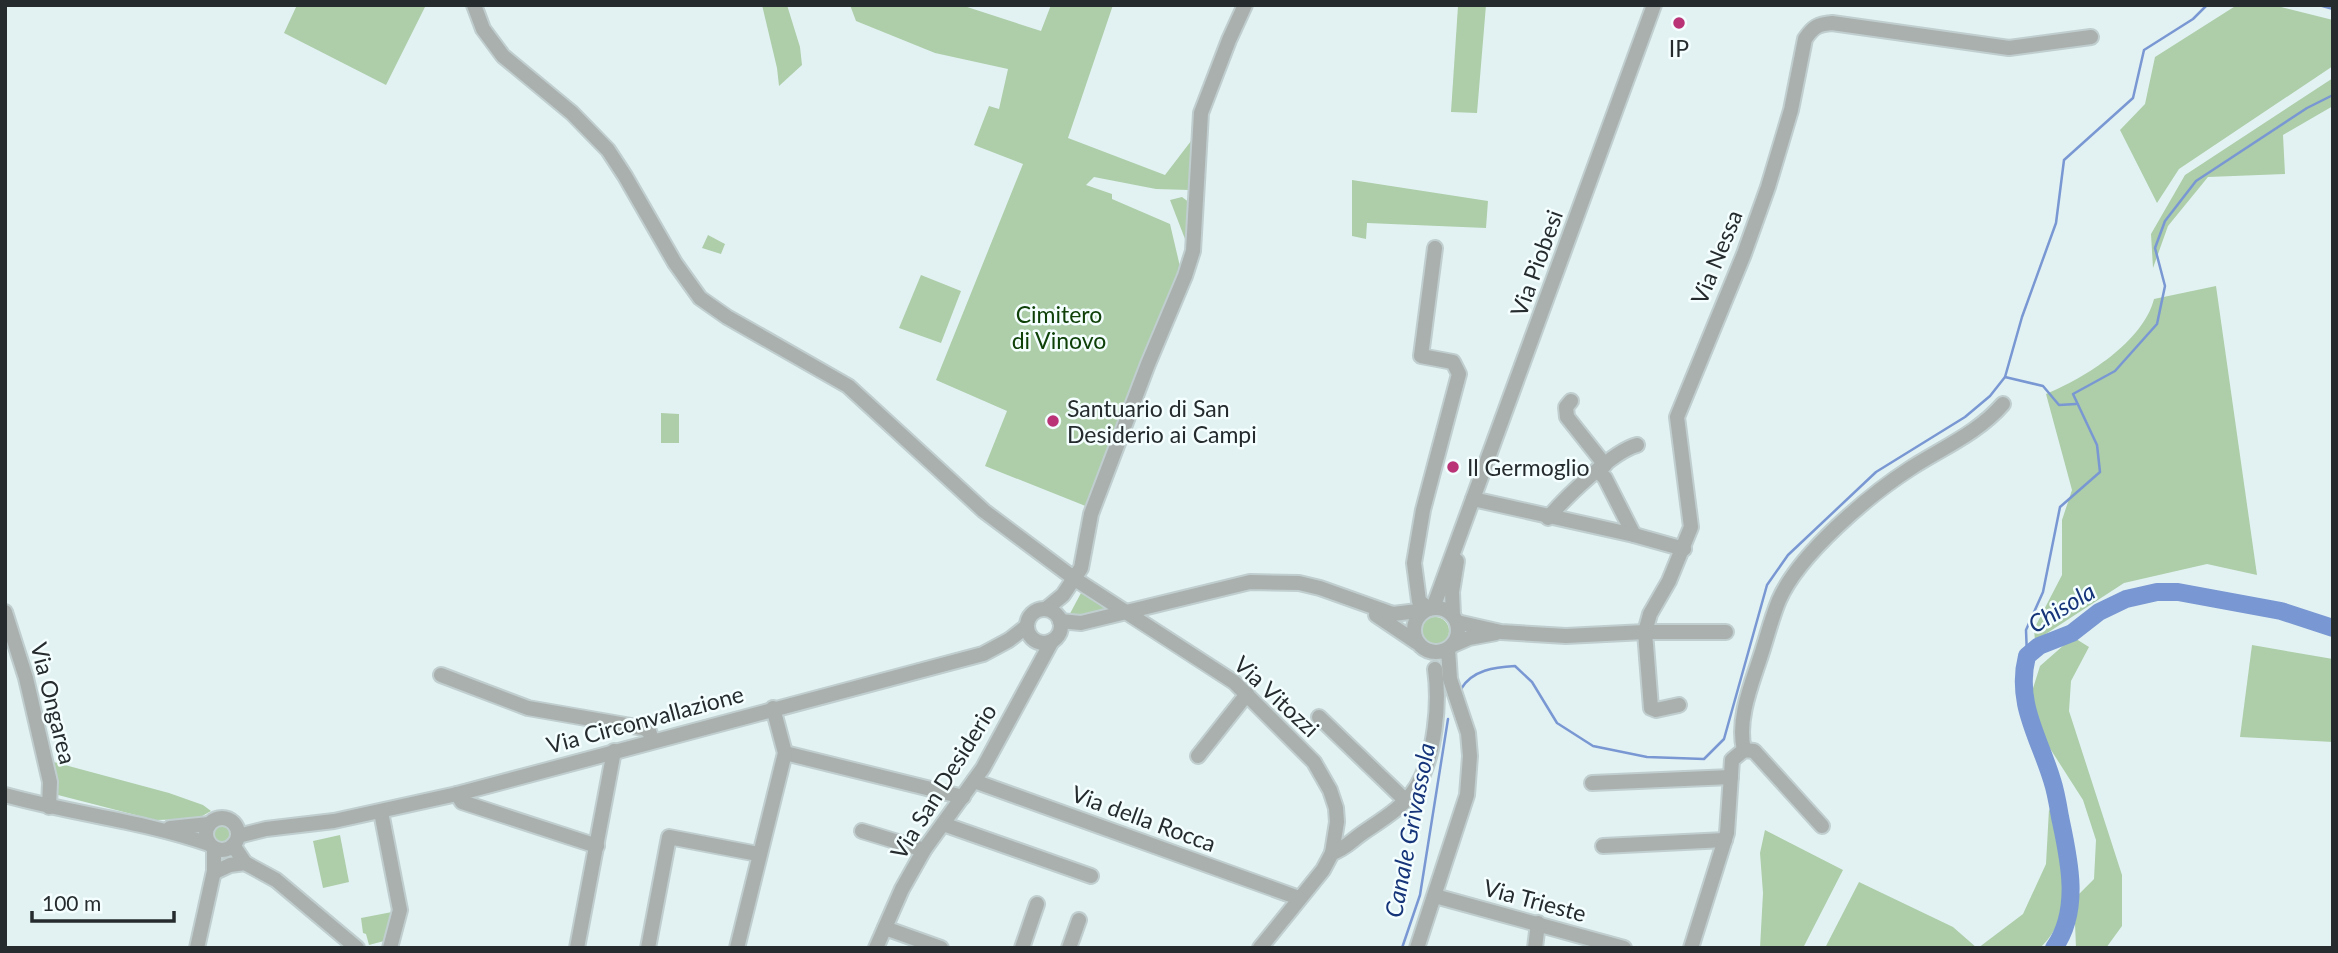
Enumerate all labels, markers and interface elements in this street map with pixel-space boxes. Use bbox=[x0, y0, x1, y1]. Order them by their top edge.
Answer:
marker: IP bbox=[1671, 15, 1687, 31]
place label: IP bbox=[1669, 34, 1689, 62]
street label: Via Piobesi bbox=[1504, 206, 1568, 320]
street label: Via Nessa bbox=[1684, 206, 1748, 308]
park label: Cimitero di Vinovo bbox=[1012, 300, 1106, 354]
place label: Santuario di San Desiderio ai Campi bbox=[1067, 394, 1257, 448]
marker: Santuario di San Desiderio ai Campi bbox=[1045, 413, 1061, 429]
place label: Il Germoglio bbox=[1467, 453, 1590, 481]
marker: Il Germoglio bbox=[1445, 459, 1461, 475]
water label: Chisola bbox=[2022, 576, 2100, 638]
street label: Via Ongarea bbox=[25, 639, 83, 767]
street label: Via Vitozzi bbox=[1229, 650, 1325, 742]
street label: Via Circonvallazione bbox=[543, 679, 747, 759]
street label: Via San Desiderio bbox=[884, 698, 1002, 864]
water label: Canale Grivassola bbox=[1378, 740, 1440, 920]
street label: Via della Rocca bbox=[1068, 779, 1220, 857]
street label: Via Trieste bbox=[1481, 873, 1589, 927]
scale bar bbox=[32, 880, 173, 924]
text: 100 m bbox=[42, 890, 101, 915]

